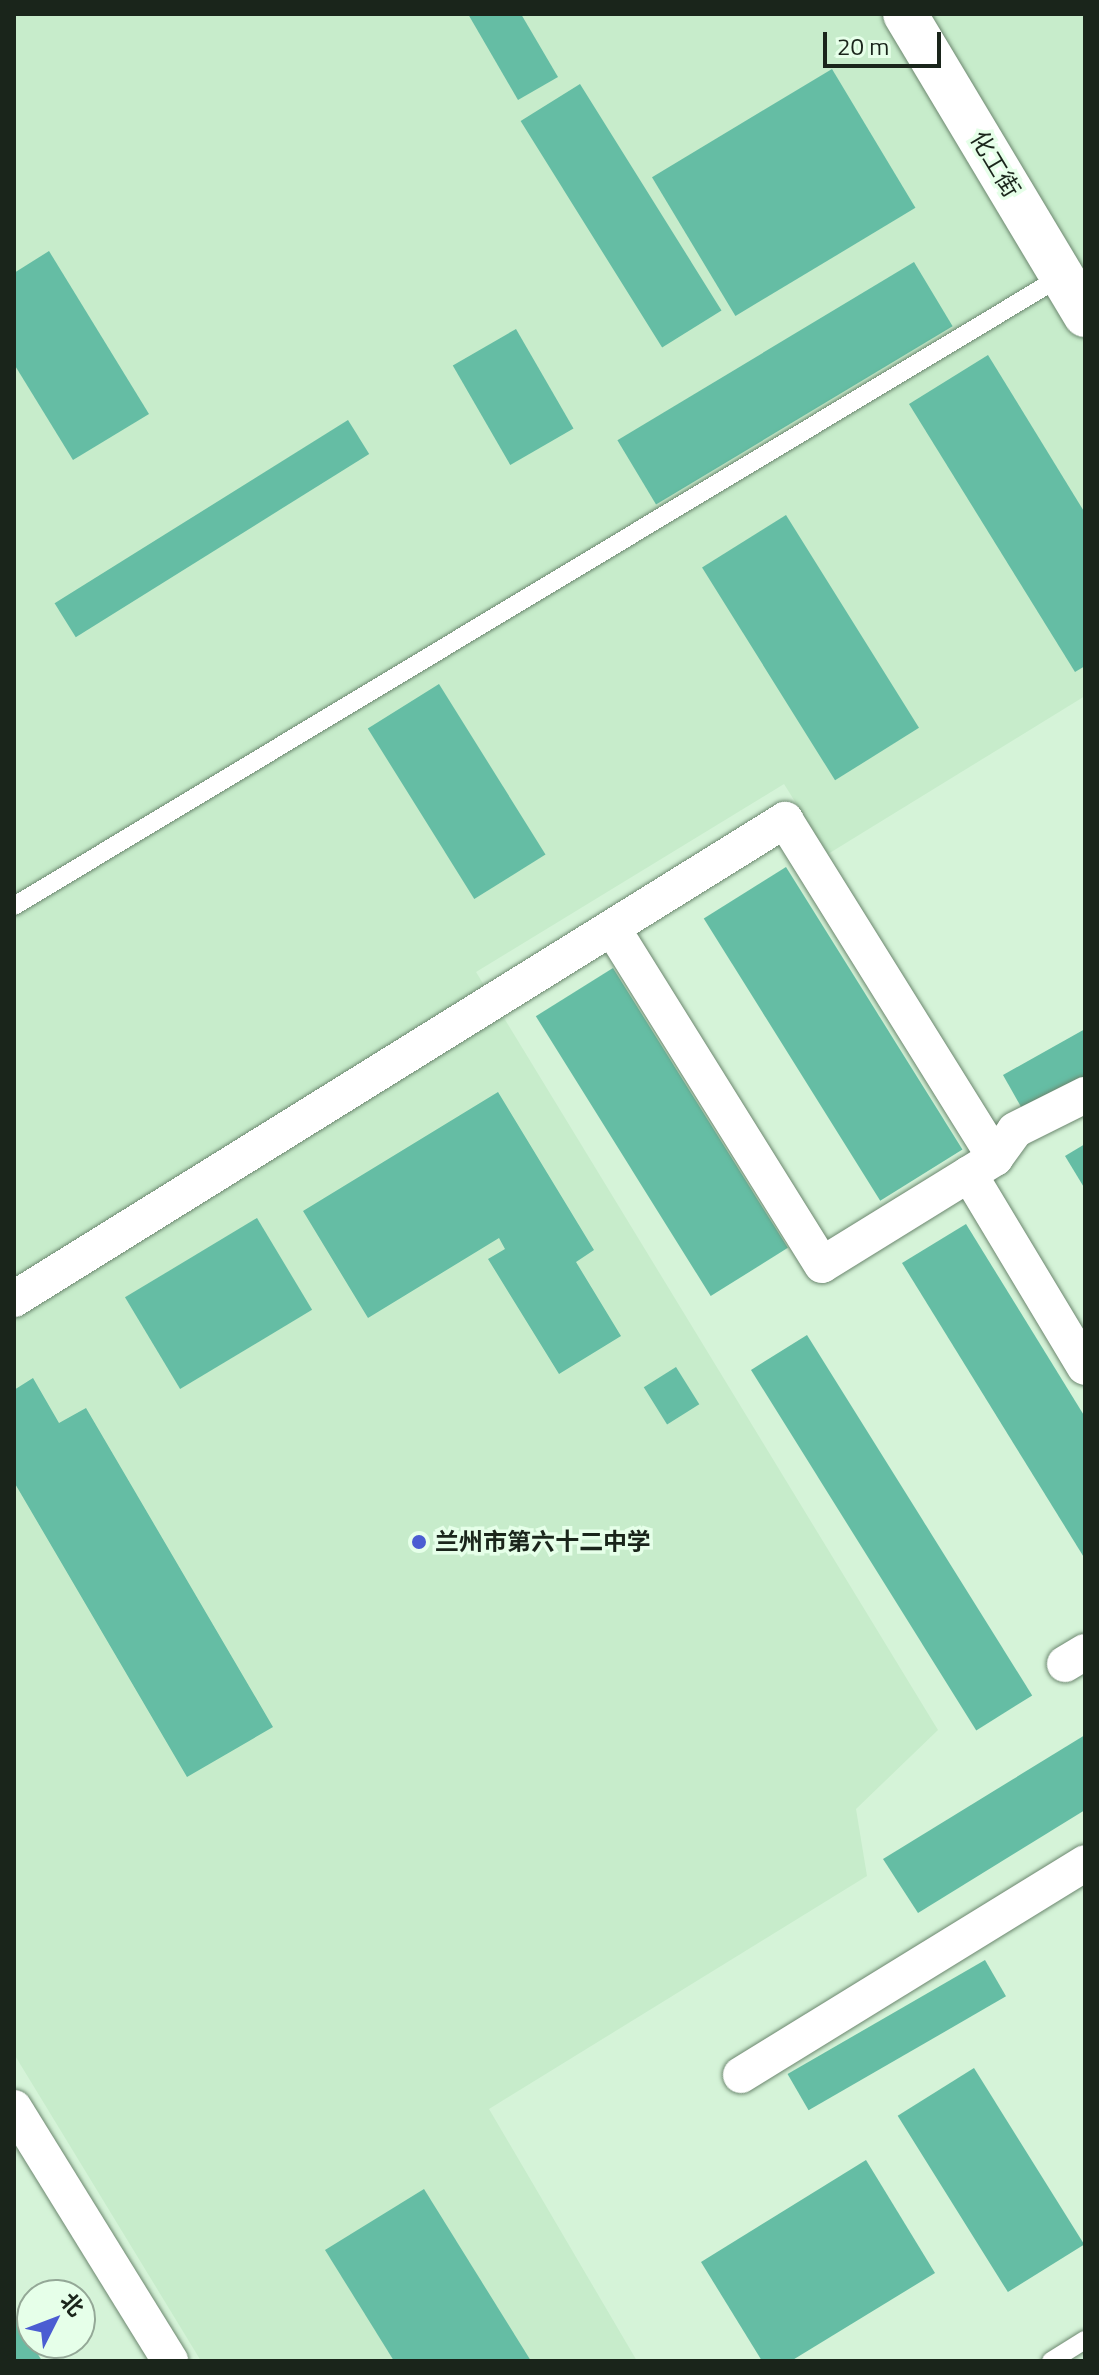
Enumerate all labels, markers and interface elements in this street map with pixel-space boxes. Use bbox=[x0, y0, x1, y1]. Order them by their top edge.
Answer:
scale bar bbox=[827, 16, 945, 66]
text: 20 m bbox=[837, 28, 889, 64]
street label: 化工街 bbox=[964, 126, 1026, 202]
place label: 兰州市第六十二中学 bbox=[435, 1528, 651, 1556]
marker: 兰州市第六十二中学 bbox=[410, 1533, 428, 1551]
north arrow bbox=[16, 2279, 96, 2359]
text: 北 bbox=[52, 2285, 92, 2324]

